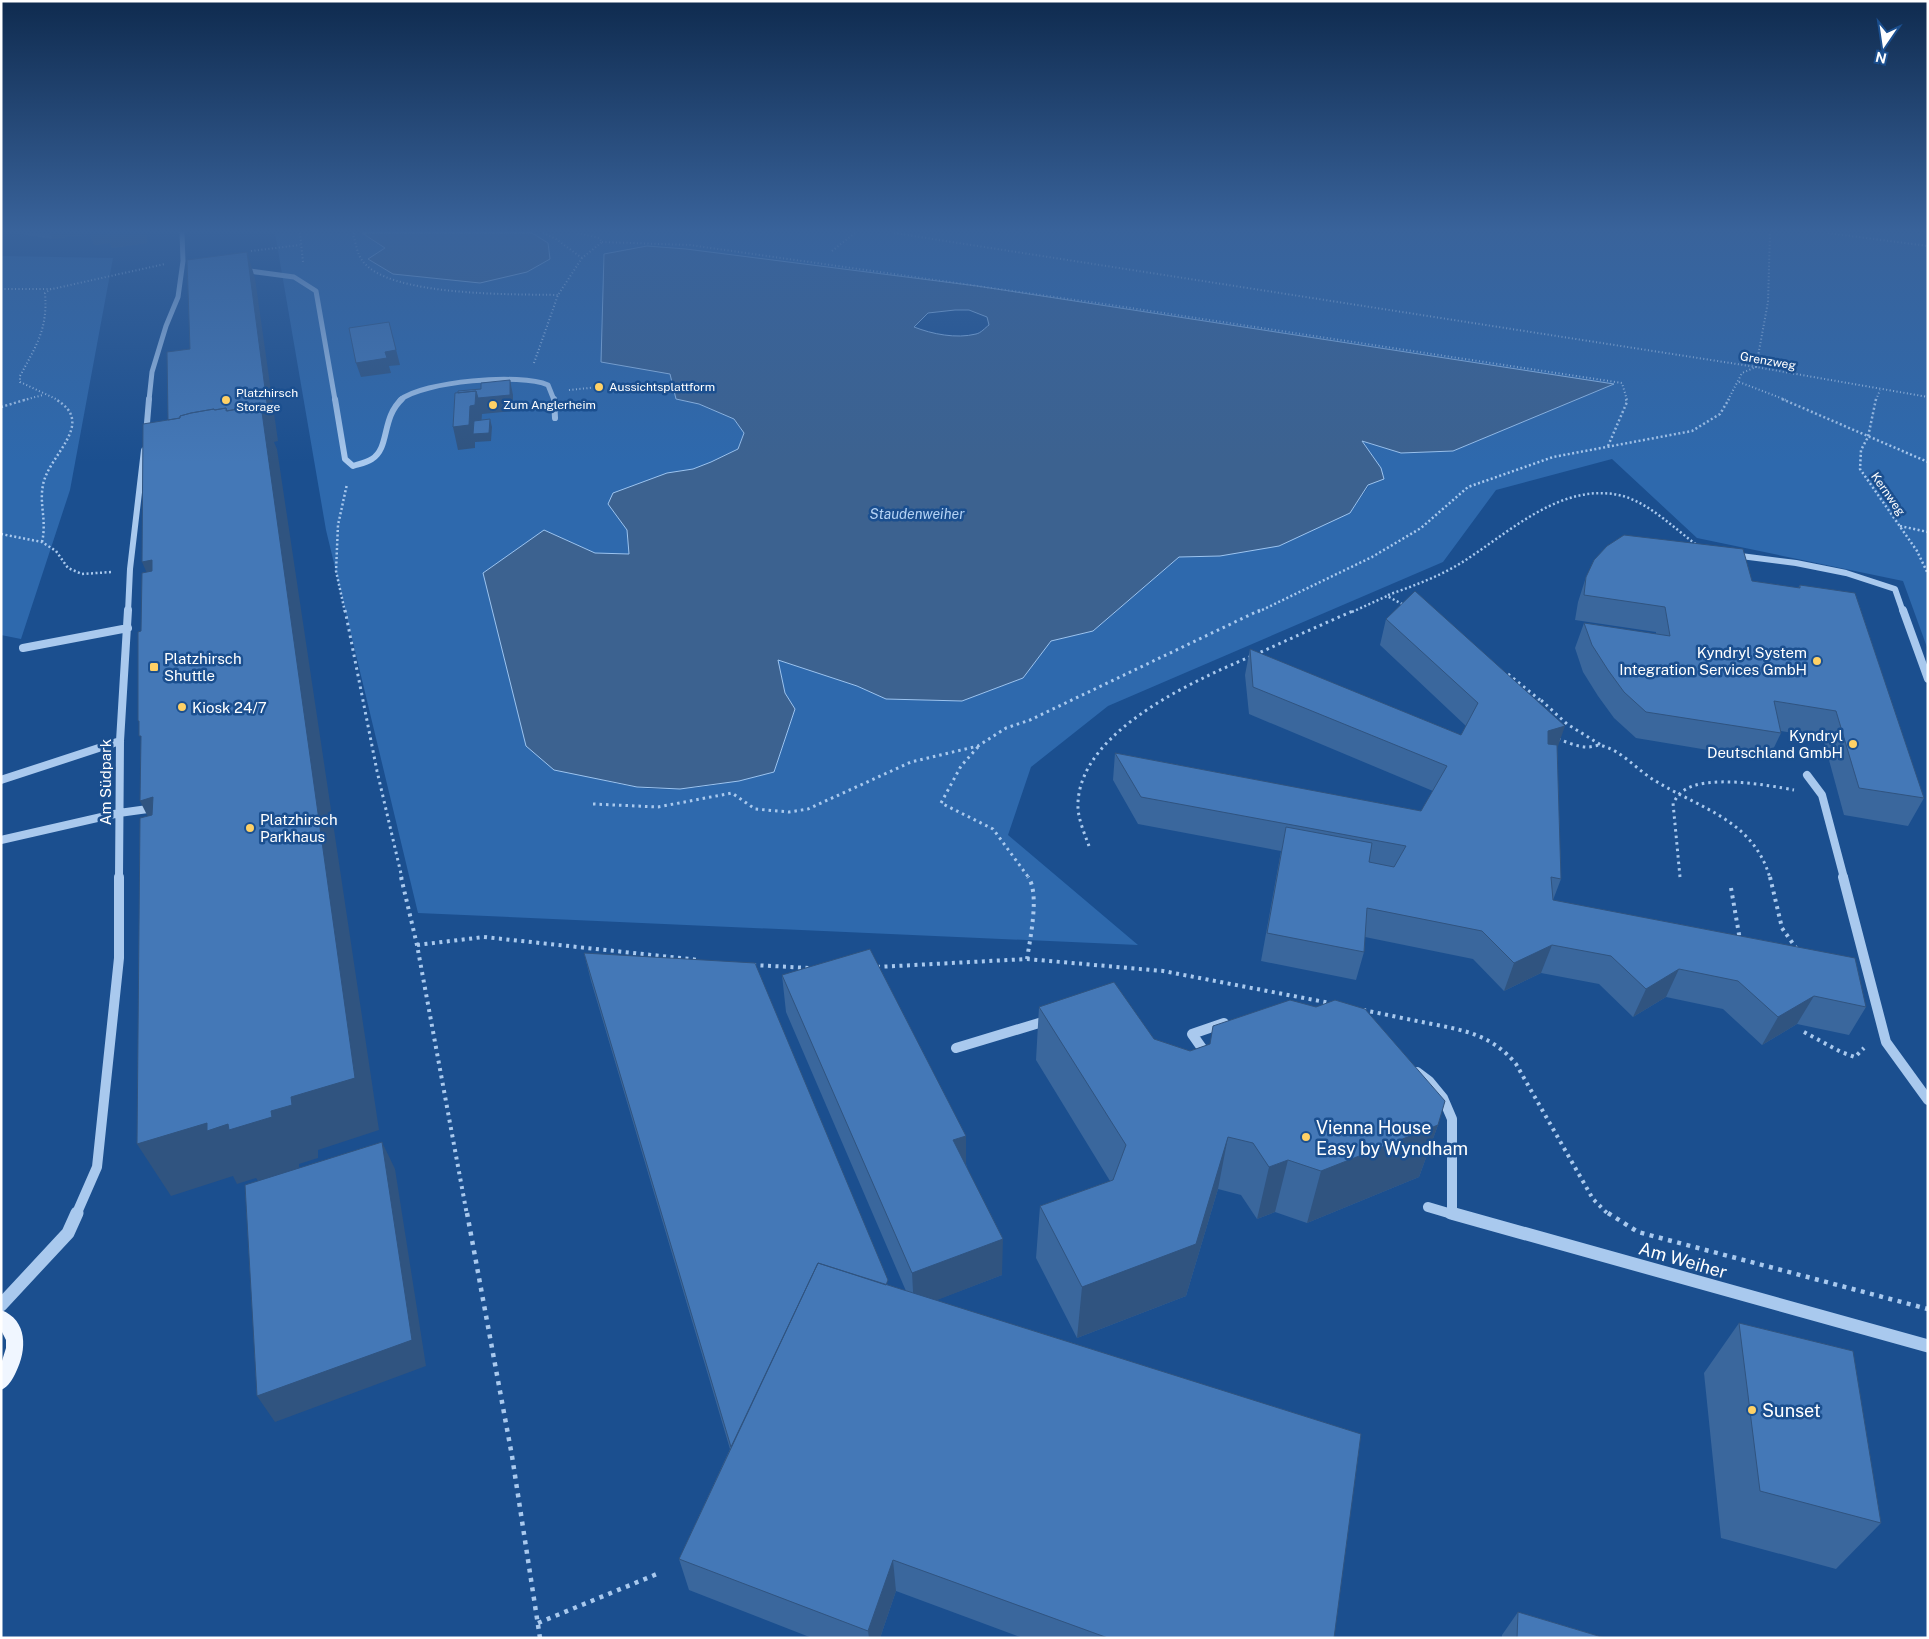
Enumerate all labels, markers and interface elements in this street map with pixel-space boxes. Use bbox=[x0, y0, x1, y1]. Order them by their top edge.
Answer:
north arrow bbox=[1859, 20, 1909, 70]
text: N bbox=[1874, 49, 1888, 67]
street label: Grenzweg bbox=[1739, 349, 1797, 373]
place label: Aussichtsplattform bbox=[609, 380, 715, 394]
marker: Aussichtsplattform bbox=[593, 381, 605, 393]
place label: Platzhirsch Storage bbox=[236, 386, 298, 414]
marker: Platzhirsch Storage bbox=[220, 394, 232, 406]
place label: Zum Anglerheim bbox=[503, 398, 596, 412]
marker: Zum Anglerheim bbox=[487, 399, 499, 411]
street label: Kernweg bbox=[1868, 470, 1908, 518]
water label: Staudenweiher bbox=[870, 506, 965, 522]
place label: Kyndryl System Integration Services GmbH bbox=[1619, 644, 1807, 678]
place label: Platzhirsch Shuttle bbox=[164, 650, 242, 684]
marker: Kyndryl System Integration Services GmbH bbox=[1811, 655, 1823, 667]
marker: Platzhirsch Shuttle bbox=[148, 661, 160, 673]
place label: Kiosk 24/7 bbox=[192, 699, 267, 716]
marker: Kiosk 24/7 bbox=[176, 701, 188, 713]
place label: Kyndryl Deutschland GmbH bbox=[1707, 727, 1843, 761]
marker: Kyndryl Deutschland GmbH bbox=[1847, 738, 1859, 750]
street label: Am Südpark bbox=[97, 739, 114, 825]
place label: Platzhirsch Parkhaus bbox=[260, 811, 338, 845]
marker: Platzhirsch Parkhaus bbox=[244, 822, 256, 834]
place label: Vienna House Easy by Wyndham bbox=[1316, 1117, 1468, 1159]
marker: Vienna House Easy by Wyndham bbox=[1300, 1131, 1312, 1143]
street label: Am Weiher bbox=[1636, 1237, 1730, 1283]
place label: Sunset bbox=[1762, 1400, 1821, 1421]
marker: Sunset bbox=[1746, 1404, 1758, 1416]

